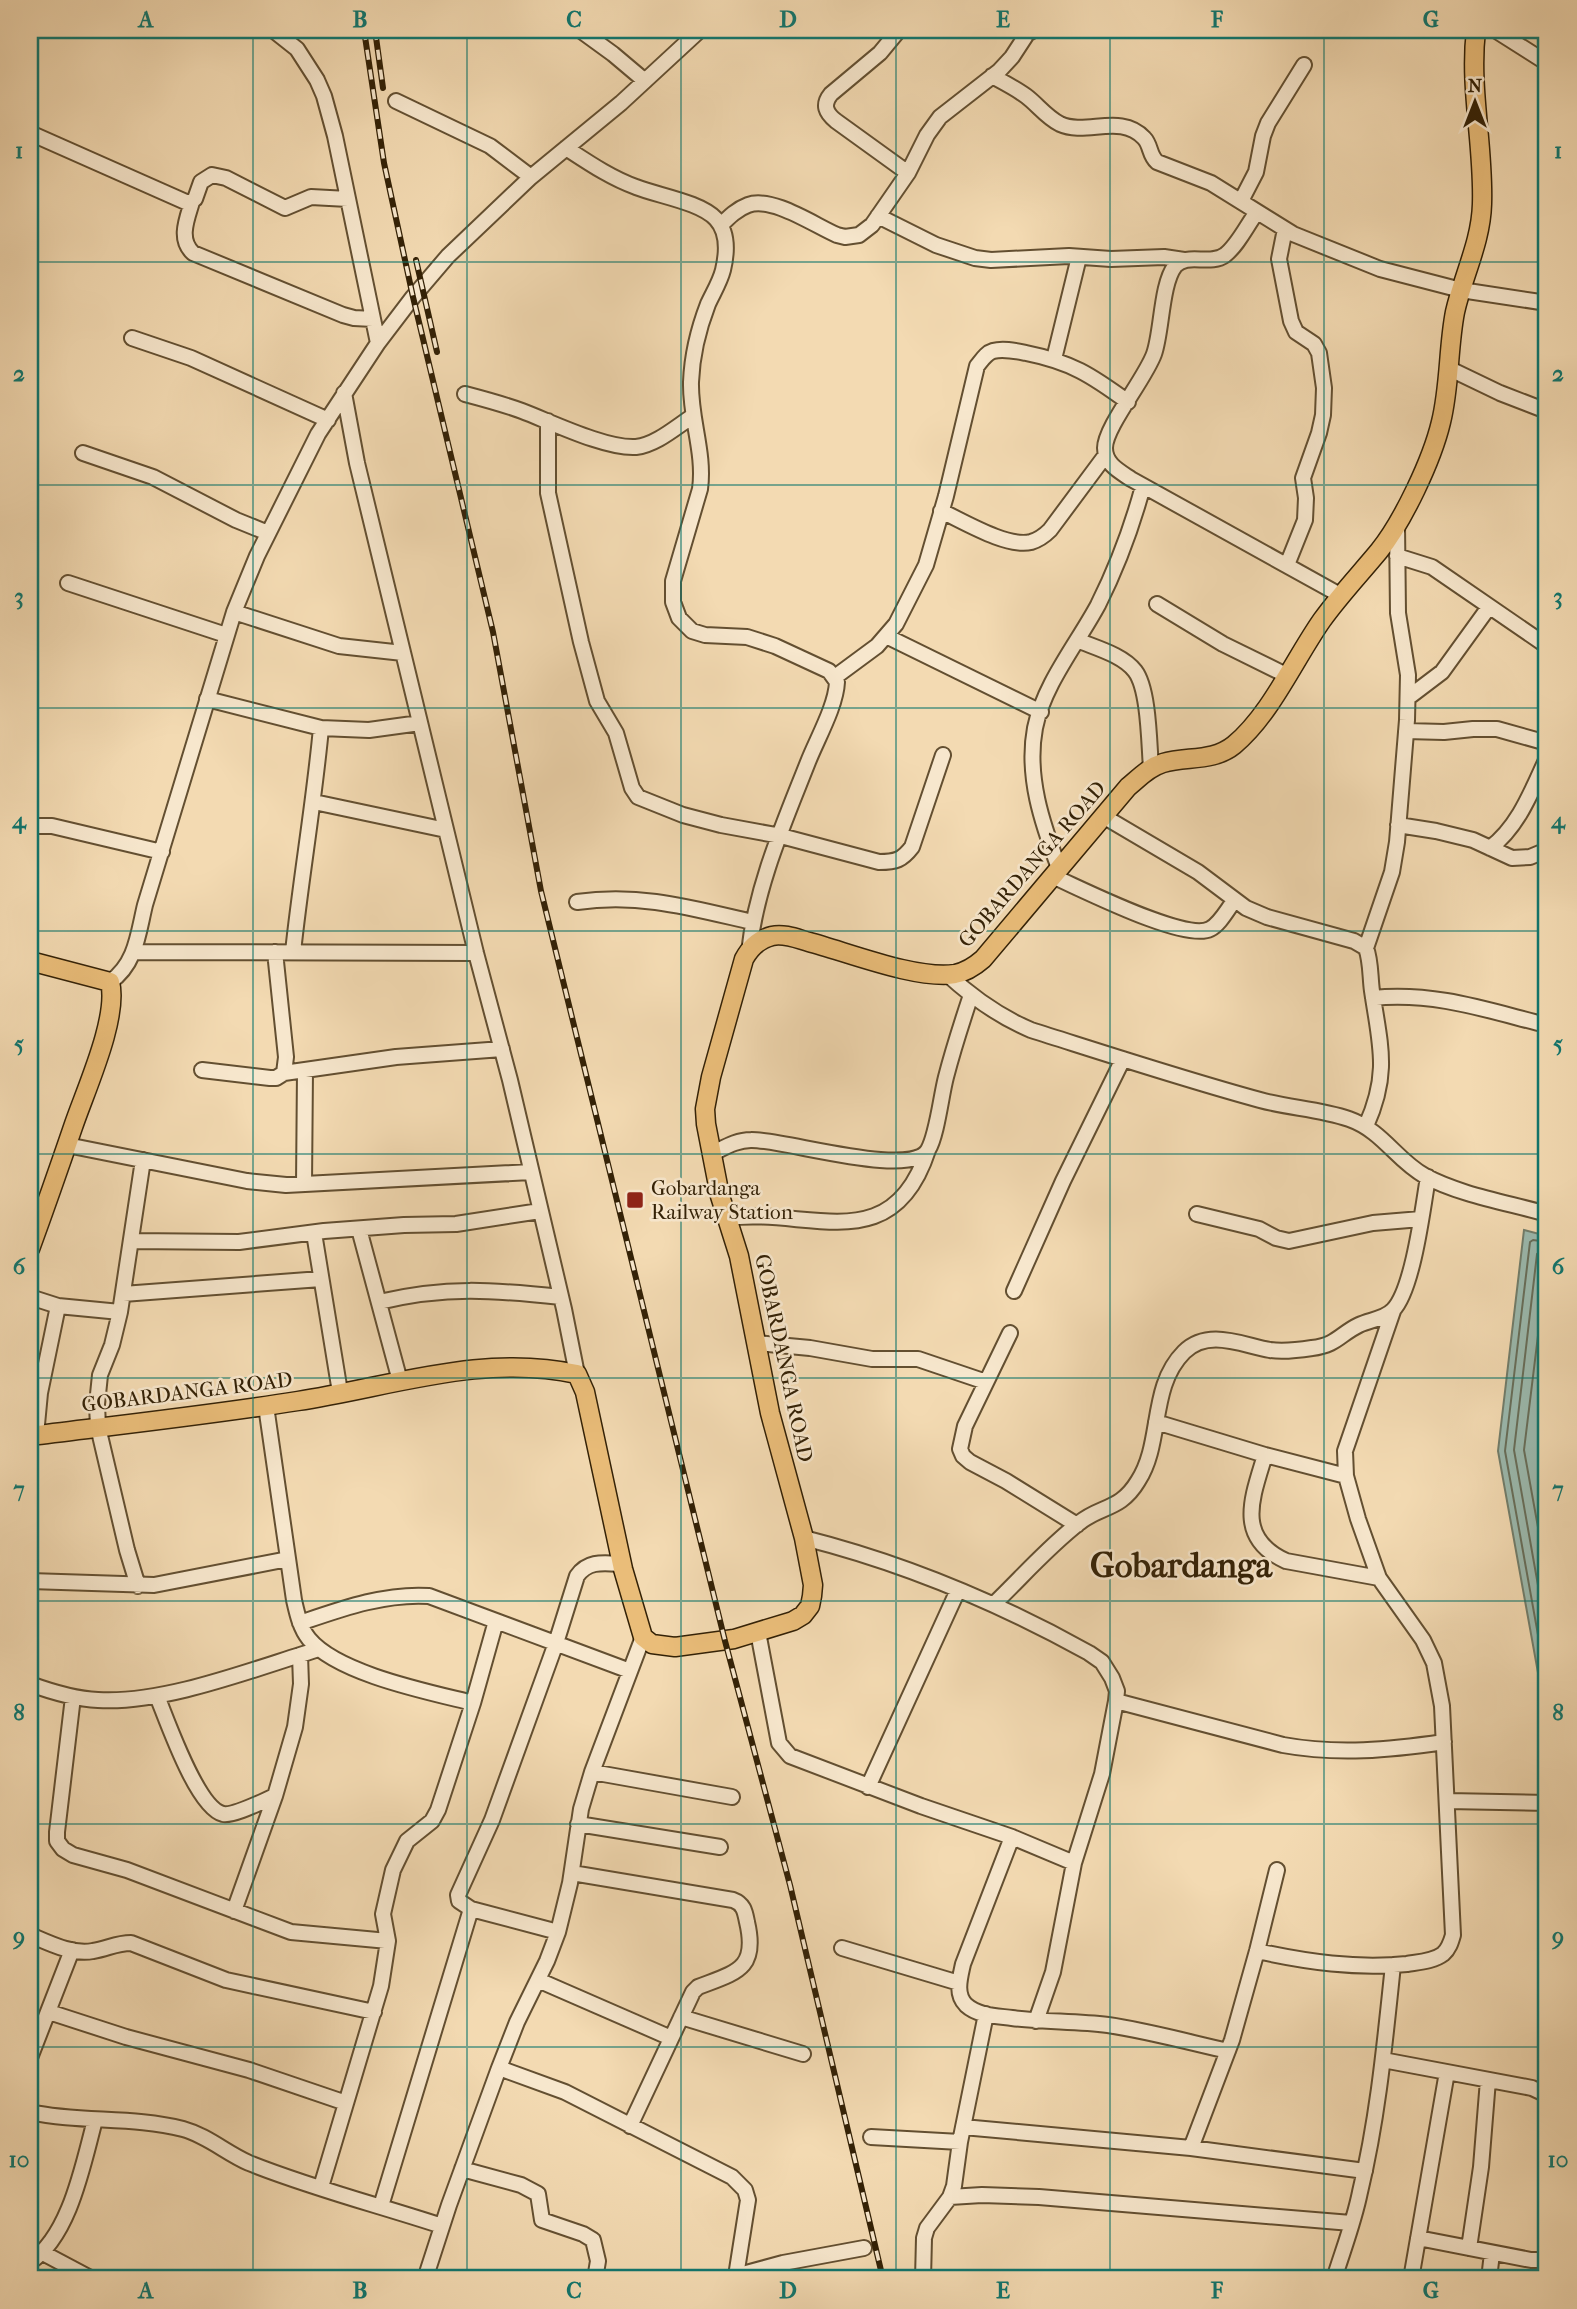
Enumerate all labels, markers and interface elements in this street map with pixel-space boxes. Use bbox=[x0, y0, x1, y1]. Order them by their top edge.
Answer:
text: A bbox=[137, 6, 155, 33]
text: B bbox=[353, 6, 368, 33]
text: C bbox=[566, 6, 582, 33]
text: D bbox=[779, 6, 797, 33]
text: E bbox=[996, 6, 1010, 33]
text: F bbox=[1210, 6, 1224, 33]
text: G bbox=[1423, 6, 1439, 33]
north arrow bbox=[1440, 66, 1510, 136]
text: N bbox=[1468, 75, 1483, 97]
text: 1 bbox=[15, 137, 23, 164]
text: 1 bbox=[1554, 137, 1562, 164]
text: 2 bbox=[13, 360, 25, 387]
text: 2 bbox=[1552, 360, 1564, 387]
text: 3 bbox=[14, 583, 24, 610]
text: 3 bbox=[1553, 583, 1563, 610]
street label: GOBARDANGA ROAD bbox=[953, 776, 1111, 952]
text: 4 bbox=[11, 807, 27, 834]
text: 4 bbox=[1550, 807, 1566, 834]
text: 5 bbox=[14, 1030, 24, 1057]
text: 5 bbox=[1553, 1030, 1563, 1057]
place label: Gobardanga Railway Station bbox=[651, 1176, 793, 1224]
marker: Gobardanga Railway Station bbox=[625, 1190, 645, 1210]
street label: GOBARDANGA ROAD bbox=[750, 1252, 818, 1464]
text: 6 bbox=[13, 1253, 26, 1280]
text: 6 bbox=[1552, 1253, 1565, 1280]
street label: GOBARDANGA ROAD bbox=[80, 1367, 294, 1417]
text: 7 bbox=[12, 1476, 25, 1503]
text: 7 bbox=[1551, 1476, 1564, 1503]
district label: Gobardanga bbox=[1090, 1545, 1273, 1586]
text: 8 bbox=[13, 1699, 25, 1726]
text: 8 bbox=[1552, 1699, 1564, 1726]
text: 9 bbox=[12, 1923, 25, 1950]
text: 9 bbox=[1551, 1923, 1564, 1950]
text: 10 bbox=[9, 2146, 29, 2173]
text: 10 bbox=[1548, 2146, 1568, 2173]
text: A bbox=[137, 2277, 155, 2304]
text: B bbox=[353, 2277, 368, 2304]
text: C bbox=[566, 2277, 582, 2304]
text: D bbox=[779, 2277, 797, 2304]
text: E bbox=[996, 2277, 1010, 2304]
text: F bbox=[1210, 2277, 1224, 2304]
text: G bbox=[1423, 2277, 1439, 2304]

